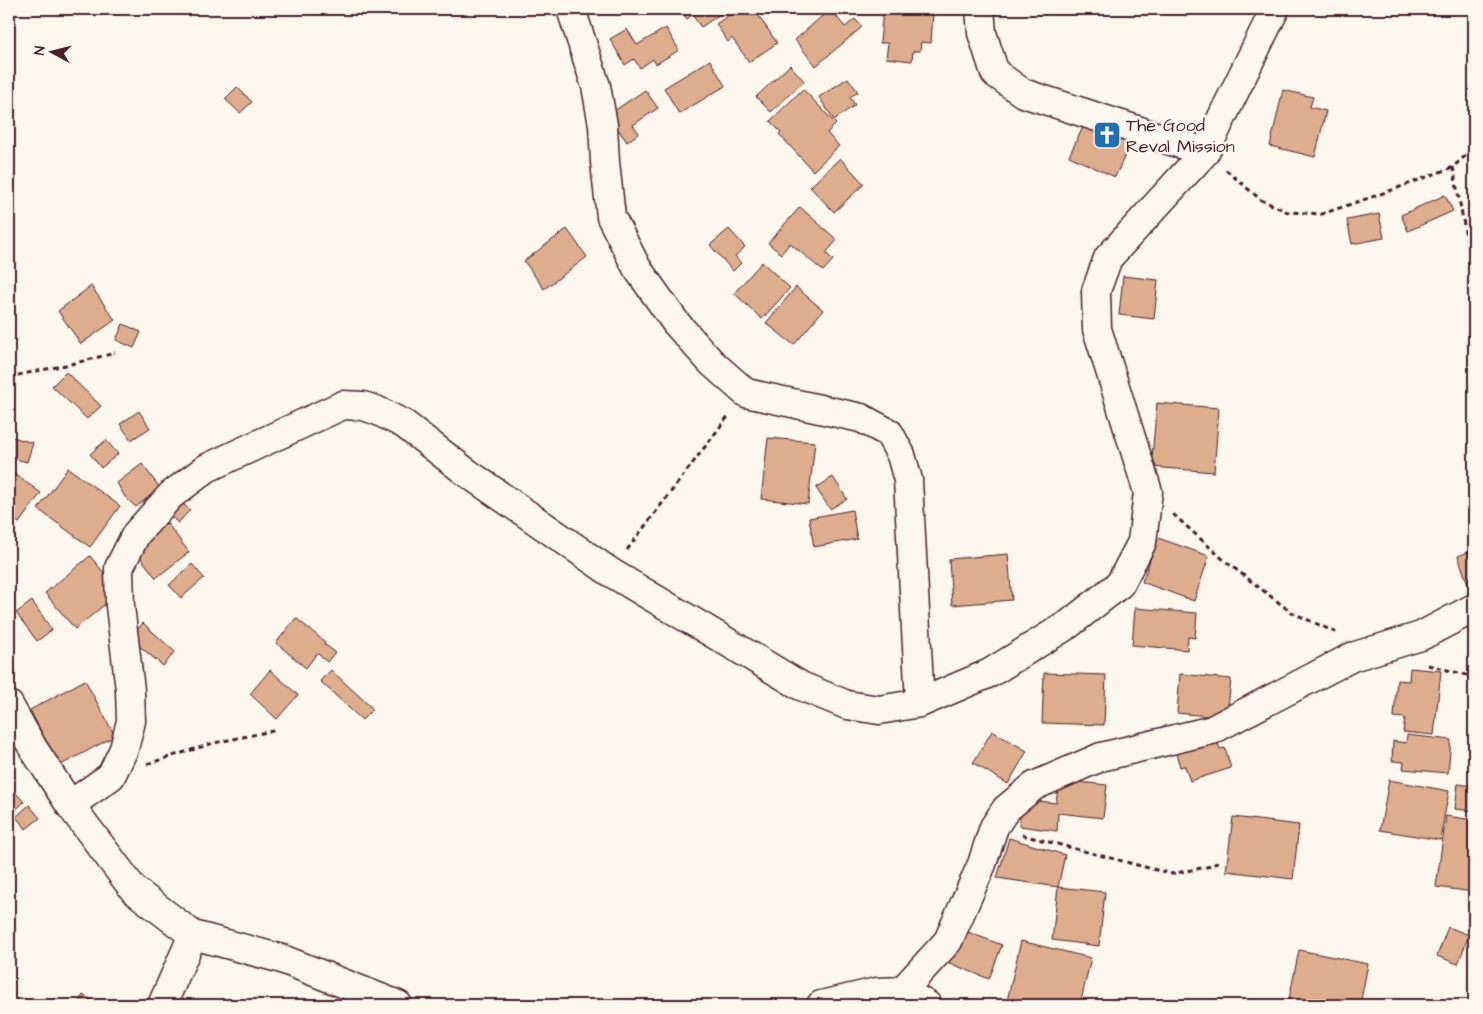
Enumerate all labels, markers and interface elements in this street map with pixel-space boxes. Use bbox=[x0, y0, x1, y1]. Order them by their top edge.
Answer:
north arrow bbox=[28, 28, 78, 78]
text: N bbox=[30, 45, 51, 56]
place label: The Good Reval Mission bbox=[1126, 113, 1235, 159]
church icon: The Good Reval Mission bbox=[1092, 120, 1122, 150]

